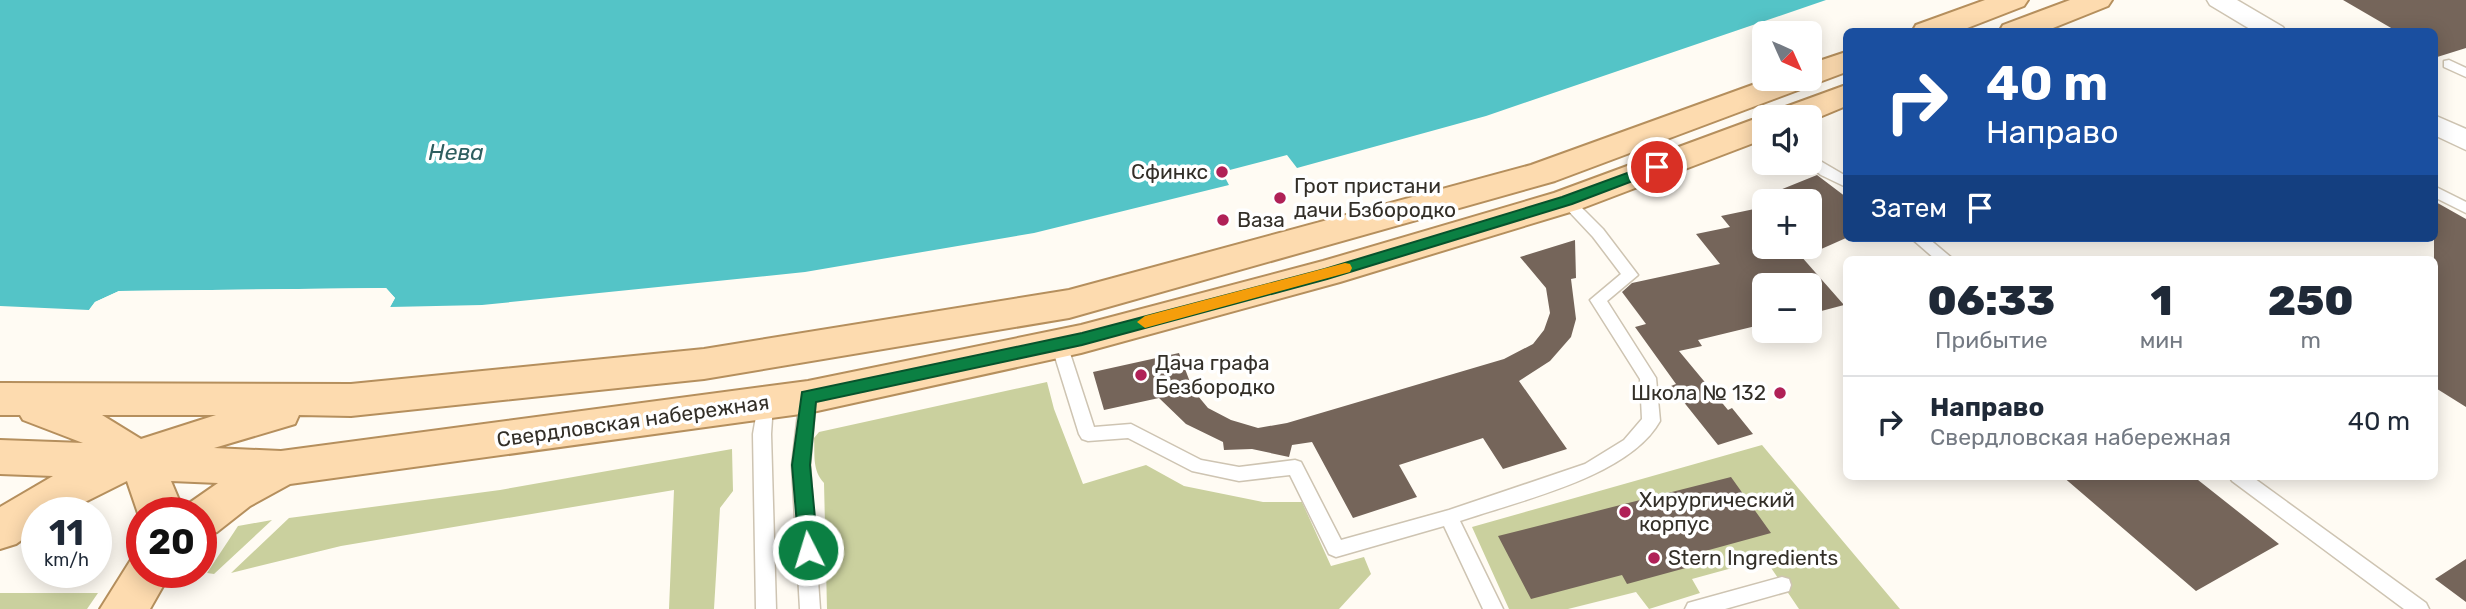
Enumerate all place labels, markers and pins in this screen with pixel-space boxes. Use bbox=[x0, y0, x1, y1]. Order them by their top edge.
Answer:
pin bbox=[1627, 137, 1687, 197]
place label: Сфинкс bbox=[1131, 159, 1208, 184]
marker: Сфинкс bbox=[1214, 164, 1230, 180]
place label: Грот пристани дачи Бзбородко bbox=[1294, 173, 1456, 222]
marker: Грот пристани дачи Бзбородко bbox=[1272, 190, 1288, 206]
place label: Ваза bbox=[1237, 207, 1285, 232]
marker: Ваза bbox=[1215, 212, 1231, 228]
place label: Дача графа Безбородко bbox=[1155, 350, 1275, 399]
marker: Дача графа Безбородко bbox=[1133, 367, 1149, 383]
place label: Школа № 132 bbox=[1631, 380, 1766, 405]
marker: Школа № 132 bbox=[1772, 385, 1788, 401]
place label: Хирургический корпус bbox=[1639, 487, 1795, 536]
marker: Хирургический корпус bbox=[1617, 504, 1633, 520]
place label: Stern Ingredients bbox=[1668, 545, 1838, 570]
marker: Stern Ingredients bbox=[1646, 550, 1662, 566]

